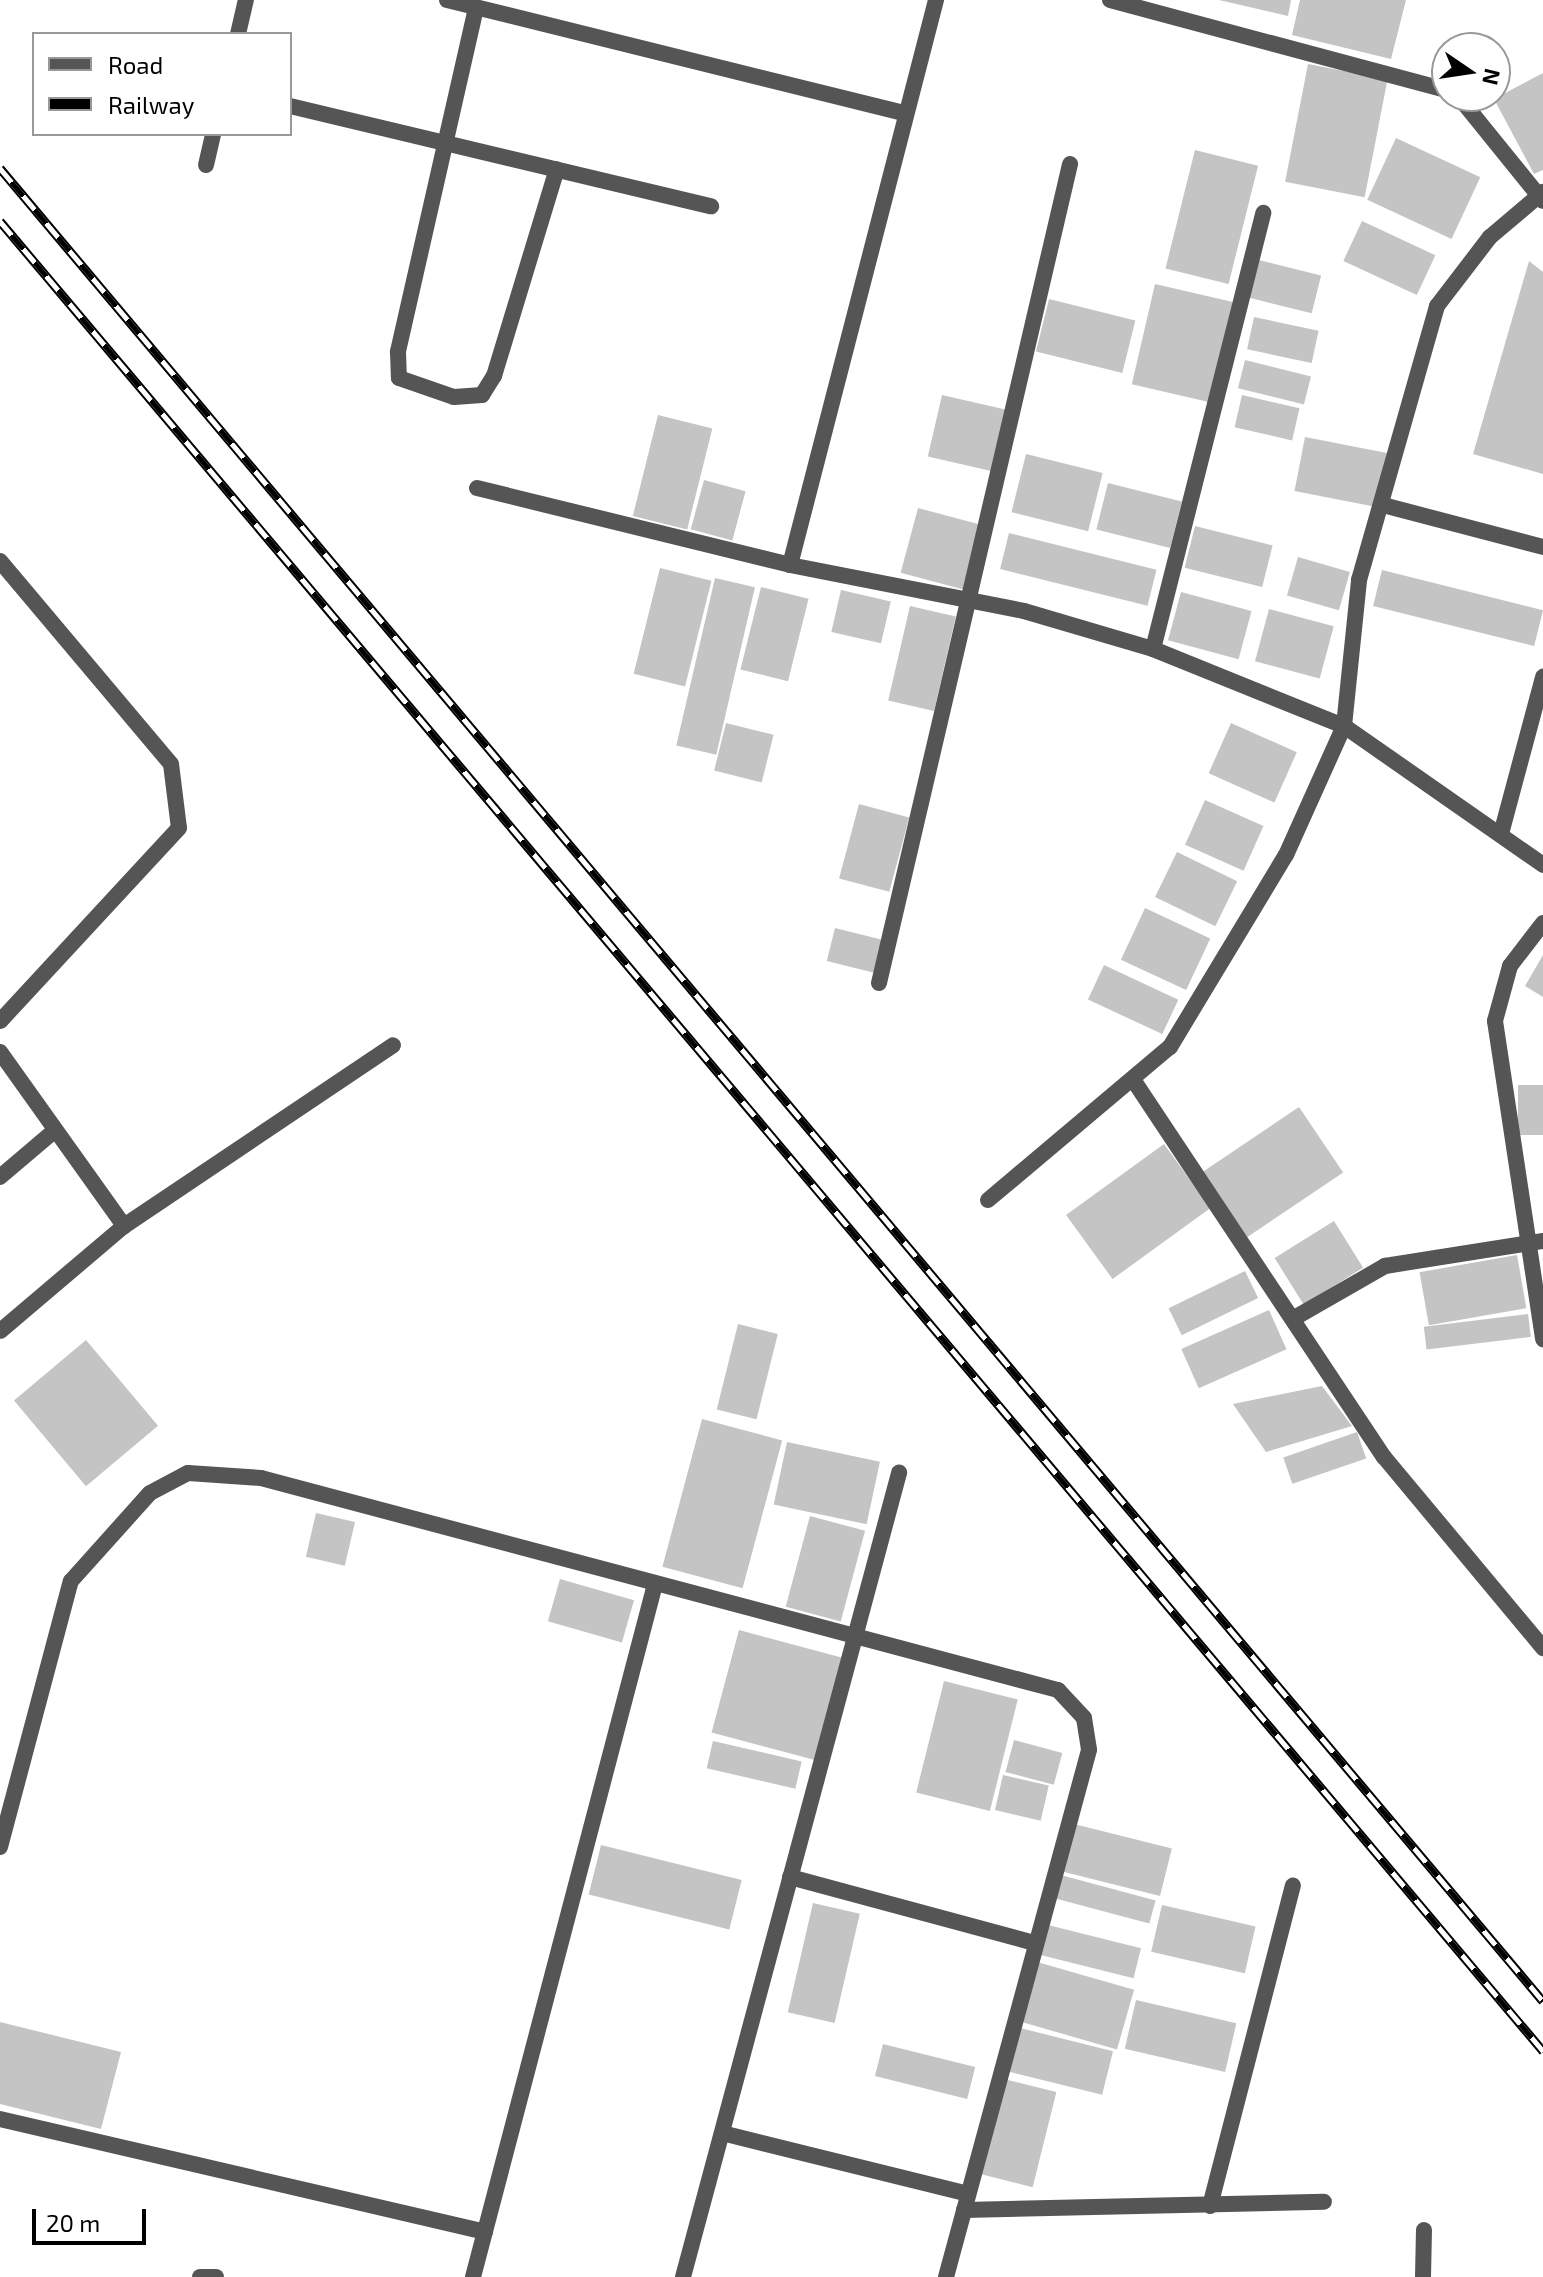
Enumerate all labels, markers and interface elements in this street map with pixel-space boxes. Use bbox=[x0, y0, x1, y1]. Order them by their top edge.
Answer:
legend bbox=[32, 32, 292, 136]
north arrow bbox=[1431, 32, 1511, 112]
text: Road bbox=[108, 50, 163, 79]
text: N bbox=[1478, 66, 1507, 88]
text: Railway bbox=[108, 90, 194, 119]
scale bar bbox=[36, 2193, 150, 2243]
text: 20 m bbox=[46, 2208, 100, 2237]

